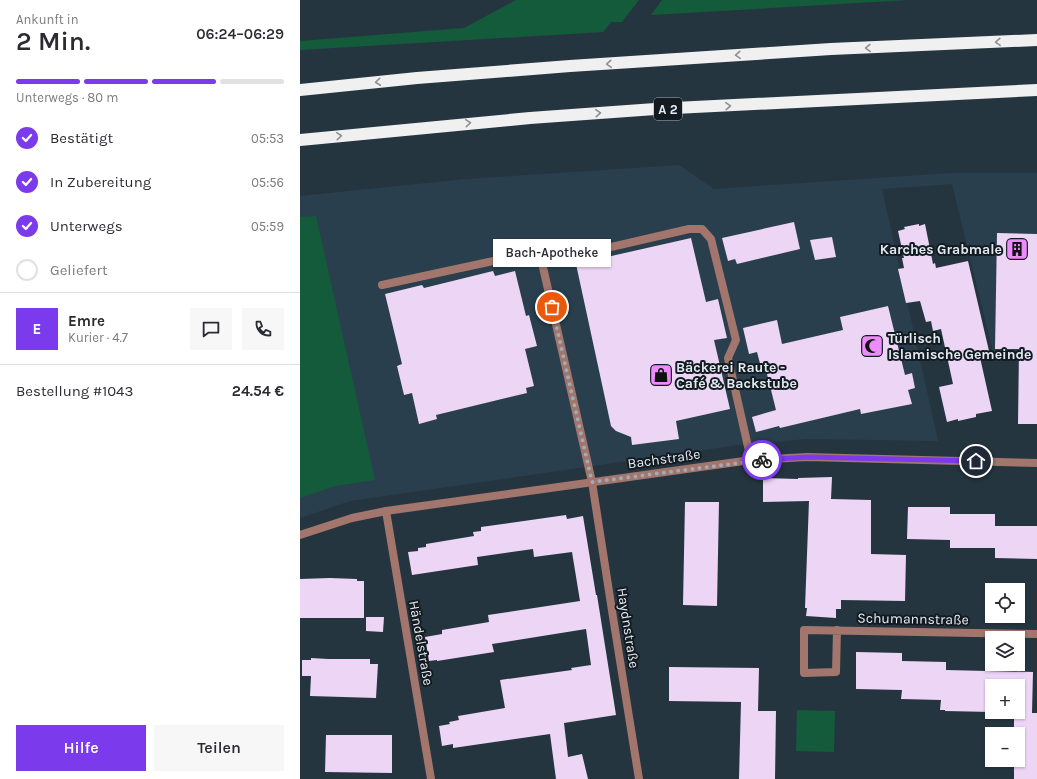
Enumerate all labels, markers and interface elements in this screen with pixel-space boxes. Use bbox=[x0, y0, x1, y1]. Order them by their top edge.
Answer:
text: Ankunft in bbox=[16, 12, 79, 27]
text: 06:24–06:29 bbox=[196, 25, 284, 43]
text: 2 Min. bbox=[16, 26, 90, 57]
one-way arrow bbox=[995, 38, 1001, 46]
one-way arrow bbox=[865, 43, 871, 52]
one-way arrow bbox=[735, 51, 741, 60]
one-way arrow bbox=[606, 59, 612, 68]
one-way arrow bbox=[375, 77, 381, 86]
text: Unterwegs · 80 m bbox=[16, 90, 118, 105]
road number: A 2 bbox=[654, 98, 682, 120]
one-way arrow bbox=[725, 101, 731, 110]
one-way arrow bbox=[595, 109, 601, 118]
one-way arrow bbox=[465, 119, 471, 128]
icon: check bbox=[16, 127, 38, 149]
text: Bestätigt bbox=[50, 129, 113, 147]
text: 05:53 bbox=[251, 131, 284, 146]
one-way arrow bbox=[336, 132, 342, 141]
icon: check bbox=[16, 171, 38, 193]
text: In Zubereitung bbox=[50, 173, 151, 191]
text: 05:56 bbox=[251, 175, 284, 190]
icon: check bbox=[16, 215, 38, 237]
text: Unterwegs bbox=[50, 217, 123, 235]
text: 05:59 bbox=[251, 219, 284, 234]
building icon: Karches Grabmale bbox=[1004, 236, 1030, 262]
callout: Bach-Apotheke bbox=[493, 239, 611, 267]
place label: Karches Grabmale bbox=[880, 241, 1002, 258]
text: Bach-Apotheke bbox=[506, 245, 598, 260]
text: Geliefert bbox=[50, 261, 108, 279]
pin bbox=[535, 290, 569, 324]
icon: bag bbox=[541, 296, 563, 318]
button: chat bbox=[190, 308, 232, 350]
button: phone bbox=[242, 308, 284, 350]
text: Emre bbox=[68, 312, 105, 330]
text: E bbox=[33, 320, 41, 338]
text: Kurier · 4.7 bbox=[68, 330, 128, 345]
place label: Türlisch Islamische Gemeinde bbox=[888, 330, 1031, 363]
mosque icon: Türlisch Islamische Gemeinde bbox=[859, 333, 885, 359]
place label: Bäckerei Raute - Café & Backstube bbox=[676, 359, 797, 392]
shop icon: Bäckerei Raute - Café & Backstube bbox=[648, 362, 674, 388]
text: Bestellung #1043 bbox=[16, 382, 133, 400]
text: 24.54 € bbox=[232, 382, 284, 400]
courier bbox=[742, 440, 782, 480]
pin bbox=[959, 444, 993, 478]
street label: Bachstraße bbox=[627, 445, 701, 473]
icon: bike bbox=[751, 449, 773, 471]
icon: home bbox=[965, 450, 987, 472]
map controls bbox=[985, 583, 1025, 767]
button: locate bbox=[985, 583, 1025, 623]
street label: Haydnstraße bbox=[613, 586, 643, 670]
street label: Händelstraße bbox=[405, 599, 437, 687]
street label: Schumannstraße bbox=[857, 610, 969, 628]
button: layers bbox=[985, 631, 1025, 671]
button: + bbox=[985, 679, 1025, 719]
button: Hilfe bbox=[16, 725, 146, 771]
button: Teilen bbox=[154, 725, 284, 771]
button: − bbox=[985, 727, 1025, 767]

